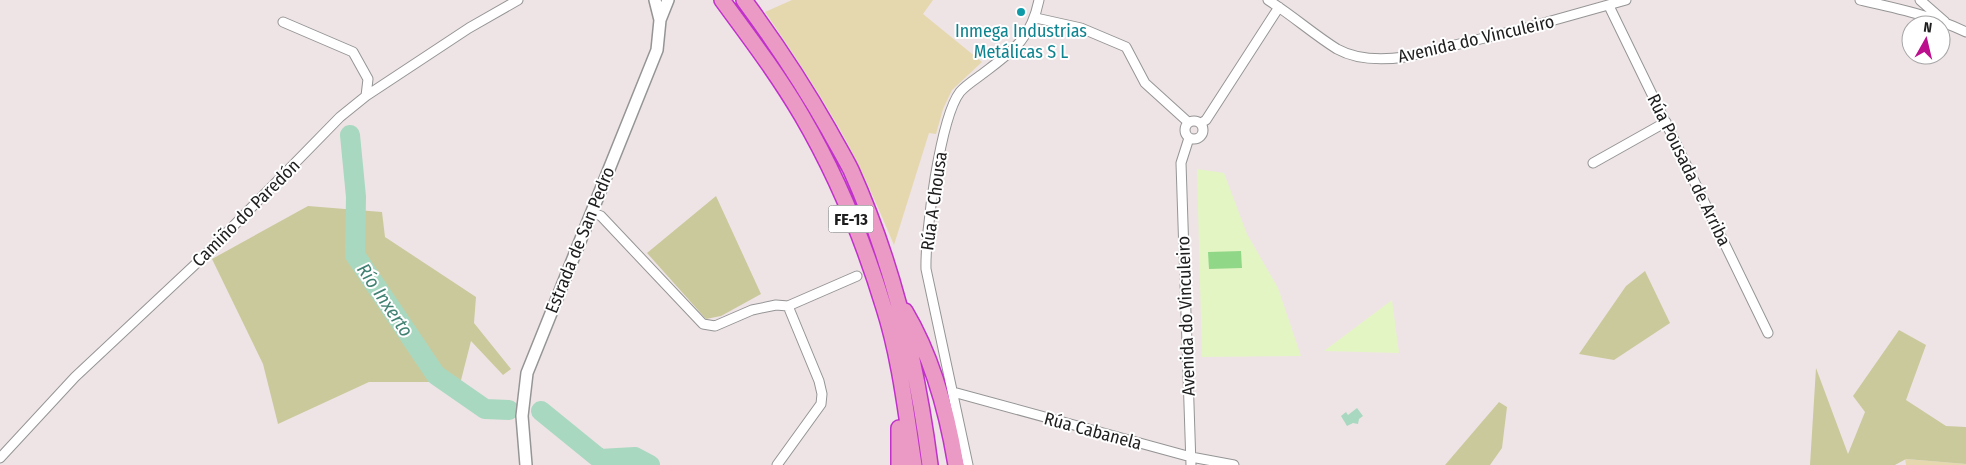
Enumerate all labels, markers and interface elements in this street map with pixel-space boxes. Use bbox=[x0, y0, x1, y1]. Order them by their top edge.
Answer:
marker: Inmega Industrias Metálicas S L bbox=[1015, 6, 1027, 18]
street label: Avenida do Vinculeiro bbox=[1396, 10, 1556, 68]
north arrow bbox=[1901, 15, 1951, 65]
text: N bbox=[1922, 19, 1933, 37]
place label: Inmega Industrias Metálicas S L bbox=[955, 20, 1087, 63]
street label: Rúa Pousada de Arriba bbox=[1643, 90, 1735, 250]
street label: Rúa A Chousa bbox=[916, 150, 952, 252]
street label: Camiño do Paredón bbox=[188, 155, 304, 271]
street label: Estrada de San Pedro bbox=[541, 164, 619, 316]
road number: FE-13 bbox=[828, 205, 874, 232]
street label: Avenida do Vinculeiro bbox=[1172, 236, 1200, 396]
water label: Río Inxerto bbox=[352, 259, 418, 341]
street label: Rúa Cabanela bbox=[1042, 407, 1144, 455]

